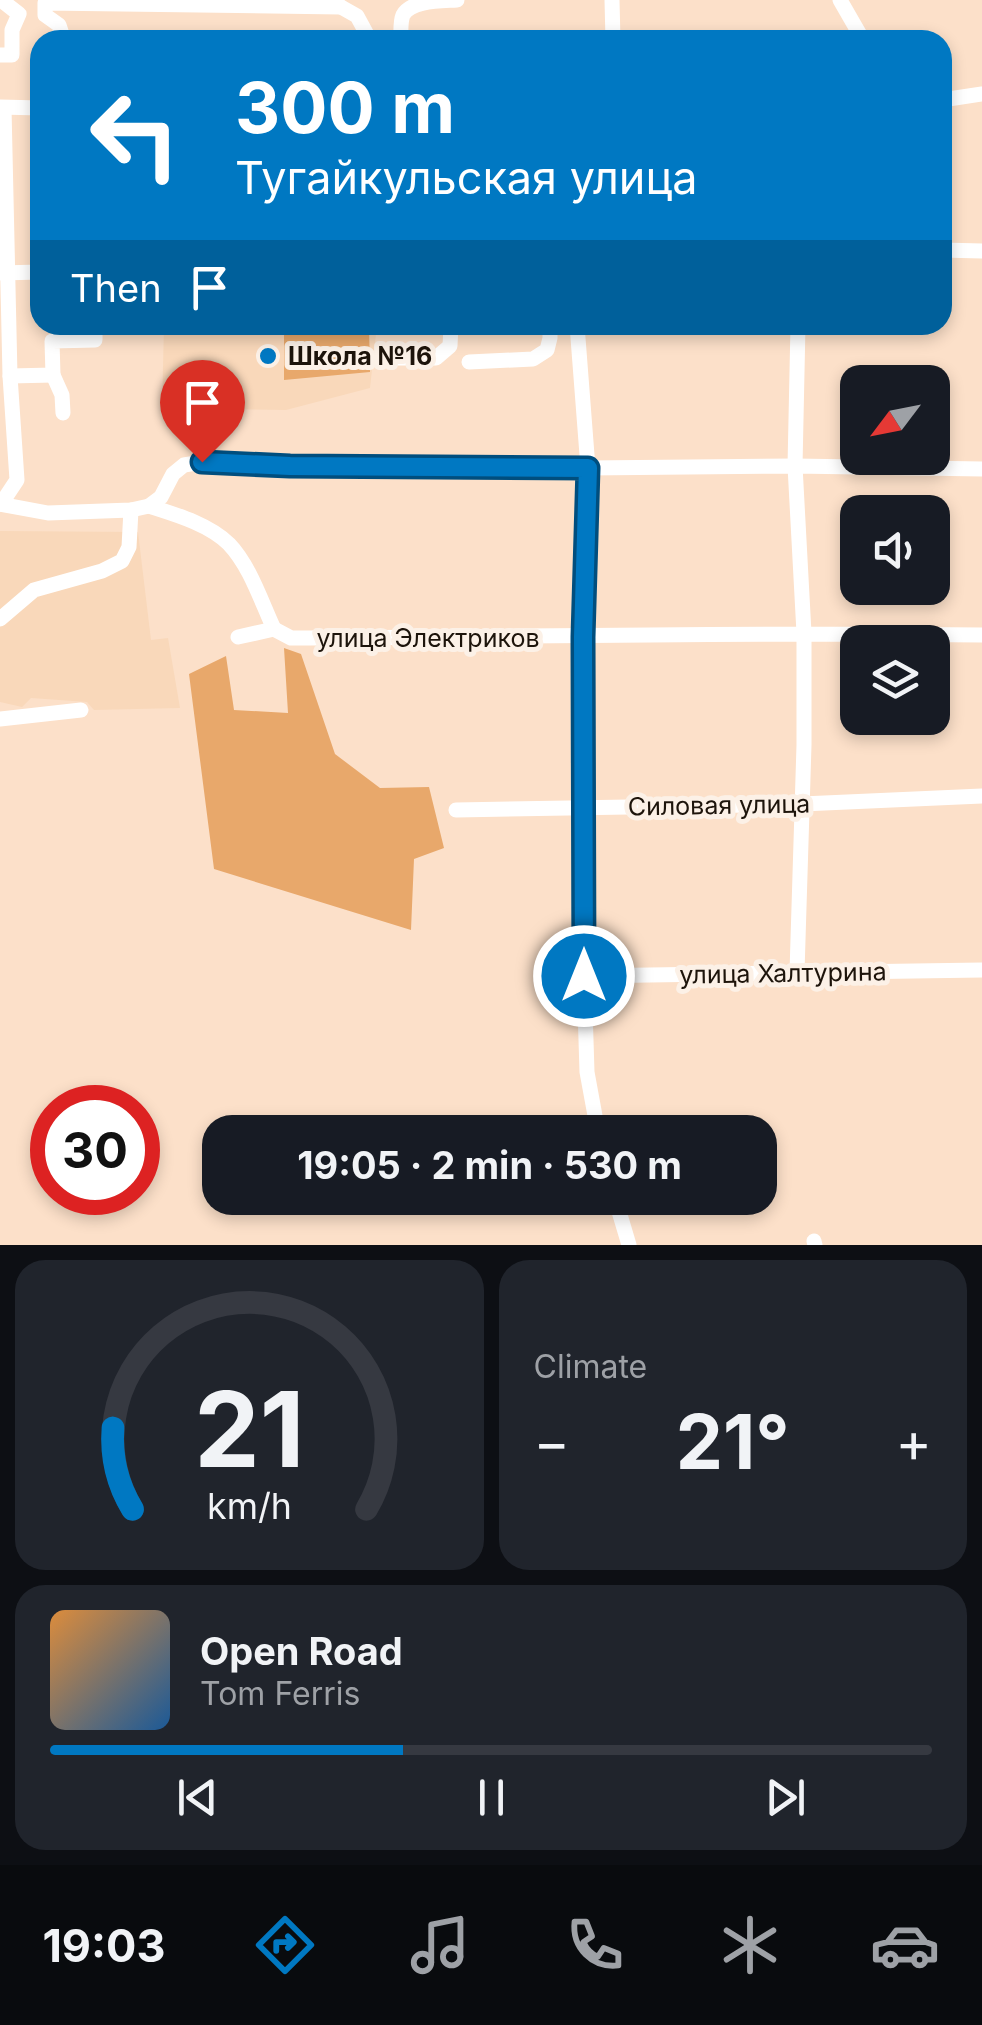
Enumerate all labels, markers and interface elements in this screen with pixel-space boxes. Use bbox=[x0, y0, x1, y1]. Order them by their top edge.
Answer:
text: 300 m bbox=[235, 65, 455, 150]
icon: left bbox=[70, 70, 200, 200]
text: Тугайкульская улица bbox=[235, 150, 698, 205]
icon: arrive bbox=[182, 260, 237, 315]
text: Then bbox=[70, 265, 162, 311]
place label: Школа №16 bbox=[288, 341, 432, 371]
marker: Школа №16 bbox=[257, 345, 279, 367]
pin bbox=[160, 360, 245, 463]
north arrow bbox=[840, 365, 950, 475]
map controls bbox=[840, 365, 950, 735]
icon: arrive bbox=[175, 375, 230, 430]
button: sound bbox=[840, 495, 950, 605]
street label: улица Электриков bbox=[316, 623, 540, 653]
button: layers bbox=[840, 625, 950, 735]
street label: Силовая улица bbox=[627, 788, 811, 822]
position arrow bbox=[532, 924, 636, 1028]
street label: улица Халтурина bbox=[679, 956, 887, 990]
speed limit sign: 30 bbox=[30, 1085, 160, 1215]
text: 19:05 · 2 min · 530 m bbox=[297, 1142, 682, 1188]
text: Climate bbox=[534, 1347, 647, 1386]
text: 21 bbox=[194, 1366, 304, 1492]
text: 21° bbox=[676, 1396, 790, 1487]
text: − bbox=[534, 1409, 570, 1475]
text: + bbox=[896, 1409, 932, 1475]
text: km/h bbox=[207, 1484, 292, 1528]
text: Open Road bbox=[200, 1628, 403, 1674]
text: Tom Ferris bbox=[200, 1674, 360, 1713]
icon: previous bbox=[170, 1770, 225, 1825]
icon: pause bbox=[464, 1770, 519, 1825]
icon: next bbox=[758, 1770, 813, 1825]
icon: directions bbox=[250, 1910, 320, 1980]
icon: music bbox=[405, 1910, 475, 1980]
icon: phone bbox=[560, 1910, 630, 1980]
icon: climate bbox=[715, 1910, 785, 1980]
icon: car bbox=[870, 1910, 940, 1980]
text: 19:03 bbox=[42, 1918, 165, 1973]

